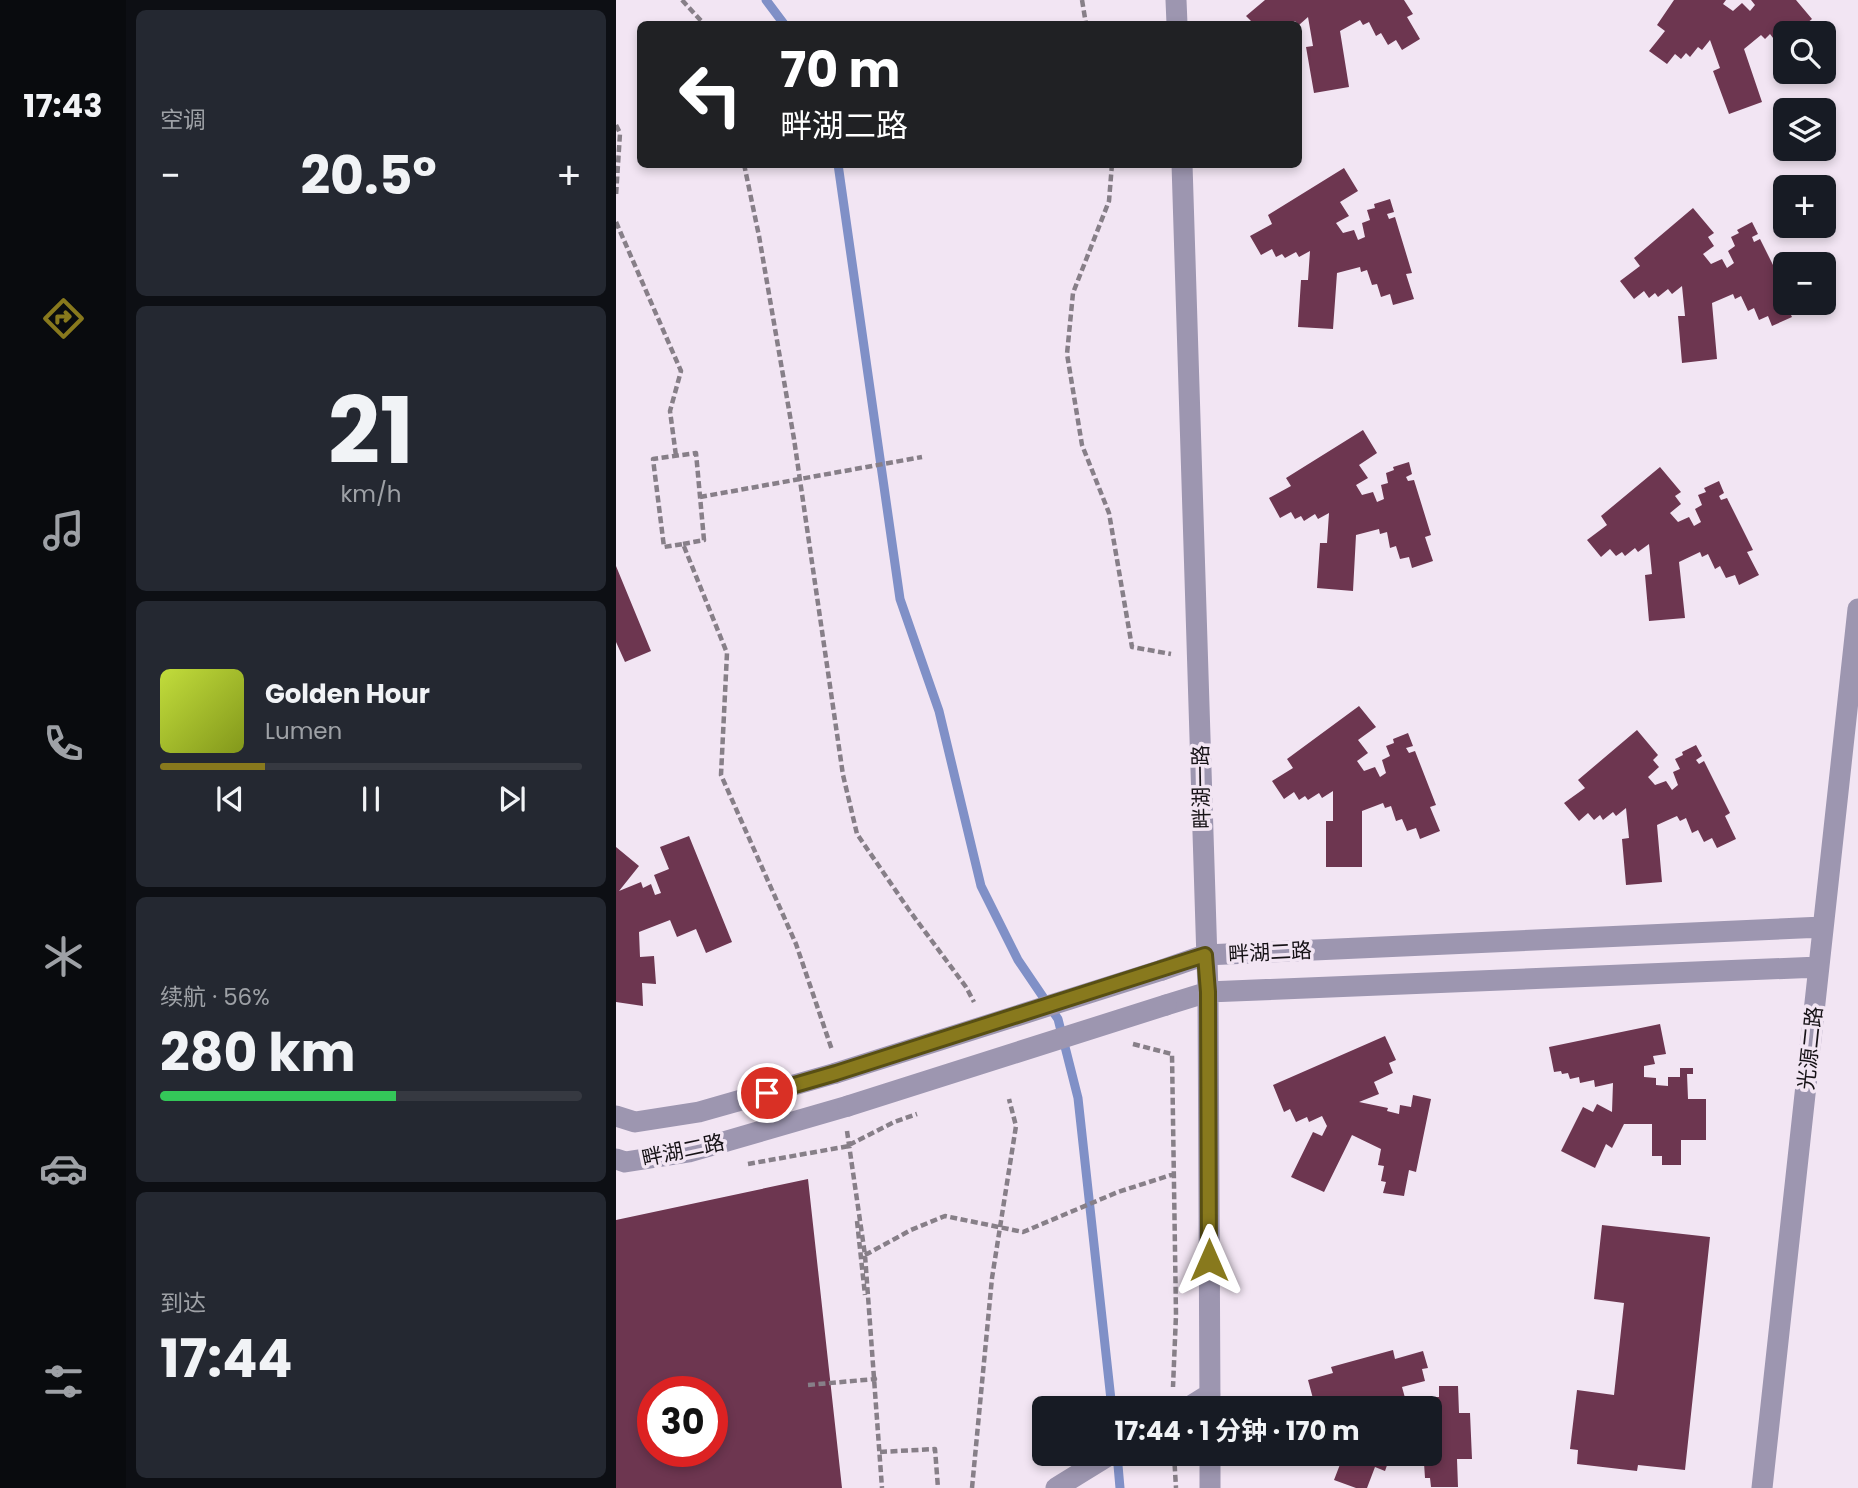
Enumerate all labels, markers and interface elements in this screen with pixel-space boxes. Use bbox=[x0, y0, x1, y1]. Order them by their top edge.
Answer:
map controls bbox=[1773, 21, 1836, 315]
button: search bbox=[1773, 21, 1836, 84]
text: 70 m bbox=[780, 36, 900, 104]
icon: left bbox=[665, 49, 756, 140]
text: 17:43 bbox=[23, 83, 103, 128]
button: layers bbox=[1773, 98, 1836, 161]
text: 畔湖二路 bbox=[780, 103, 908, 148]
text: 空调 bbox=[160, 104, 206, 136]
text: 20.5° bbox=[300, 139, 437, 212]
text: − bbox=[160, 149, 181, 202]
text: + bbox=[556, 149, 582, 202]
button: + bbox=[1773, 175, 1836, 238]
button: − bbox=[1773, 252, 1836, 315]
icon: directions bbox=[39, 294, 88, 343]
text: 21 bbox=[328, 367, 414, 495]
text: km/h bbox=[340, 478, 402, 510]
icon: music bbox=[39, 506, 88, 555]
text: Golden Hour bbox=[265, 676, 430, 712]
text: Lumen bbox=[265, 715, 342, 747]
icon: phone bbox=[39, 719, 88, 768]
street label: 畔湖一路 bbox=[1186, 745, 1216, 829]
icon: previous bbox=[211, 780, 249, 818]
icon: pause bbox=[352, 780, 390, 818]
icon: next bbox=[493, 780, 531, 818]
icon: climate bbox=[39, 932, 88, 981]
street label: 畔湖二路 bbox=[1227, 935, 1313, 969]
text: 续航 · 56% bbox=[160, 981, 270, 1013]
street label: 光源二路 bbox=[1791, 1005, 1829, 1091]
text: 280 km bbox=[160, 1016, 356, 1089]
pin bbox=[737, 1063, 797, 1123]
icon: arrive bbox=[748, 1074, 786, 1112]
street label: 畔湖二路 bbox=[639, 1127, 727, 1173]
icon: car bbox=[39, 1144, 88, 1193]
position arrow bbox=[1172, 1223, 1246, 1297]
text: 到达 bbox=[160, 1287, 206, 1319]
text: 17:44 bbox=[160, 1322, 293, 1395]
icon: filters bbox=[39, 1357, 88, 1406]
speed limit sign: 30 bbox=[637, 1376, 728, 1467]
text: 17:44 · 1 分钟 · 170 m bbox=[1115, 1413, 1359, 1449]

